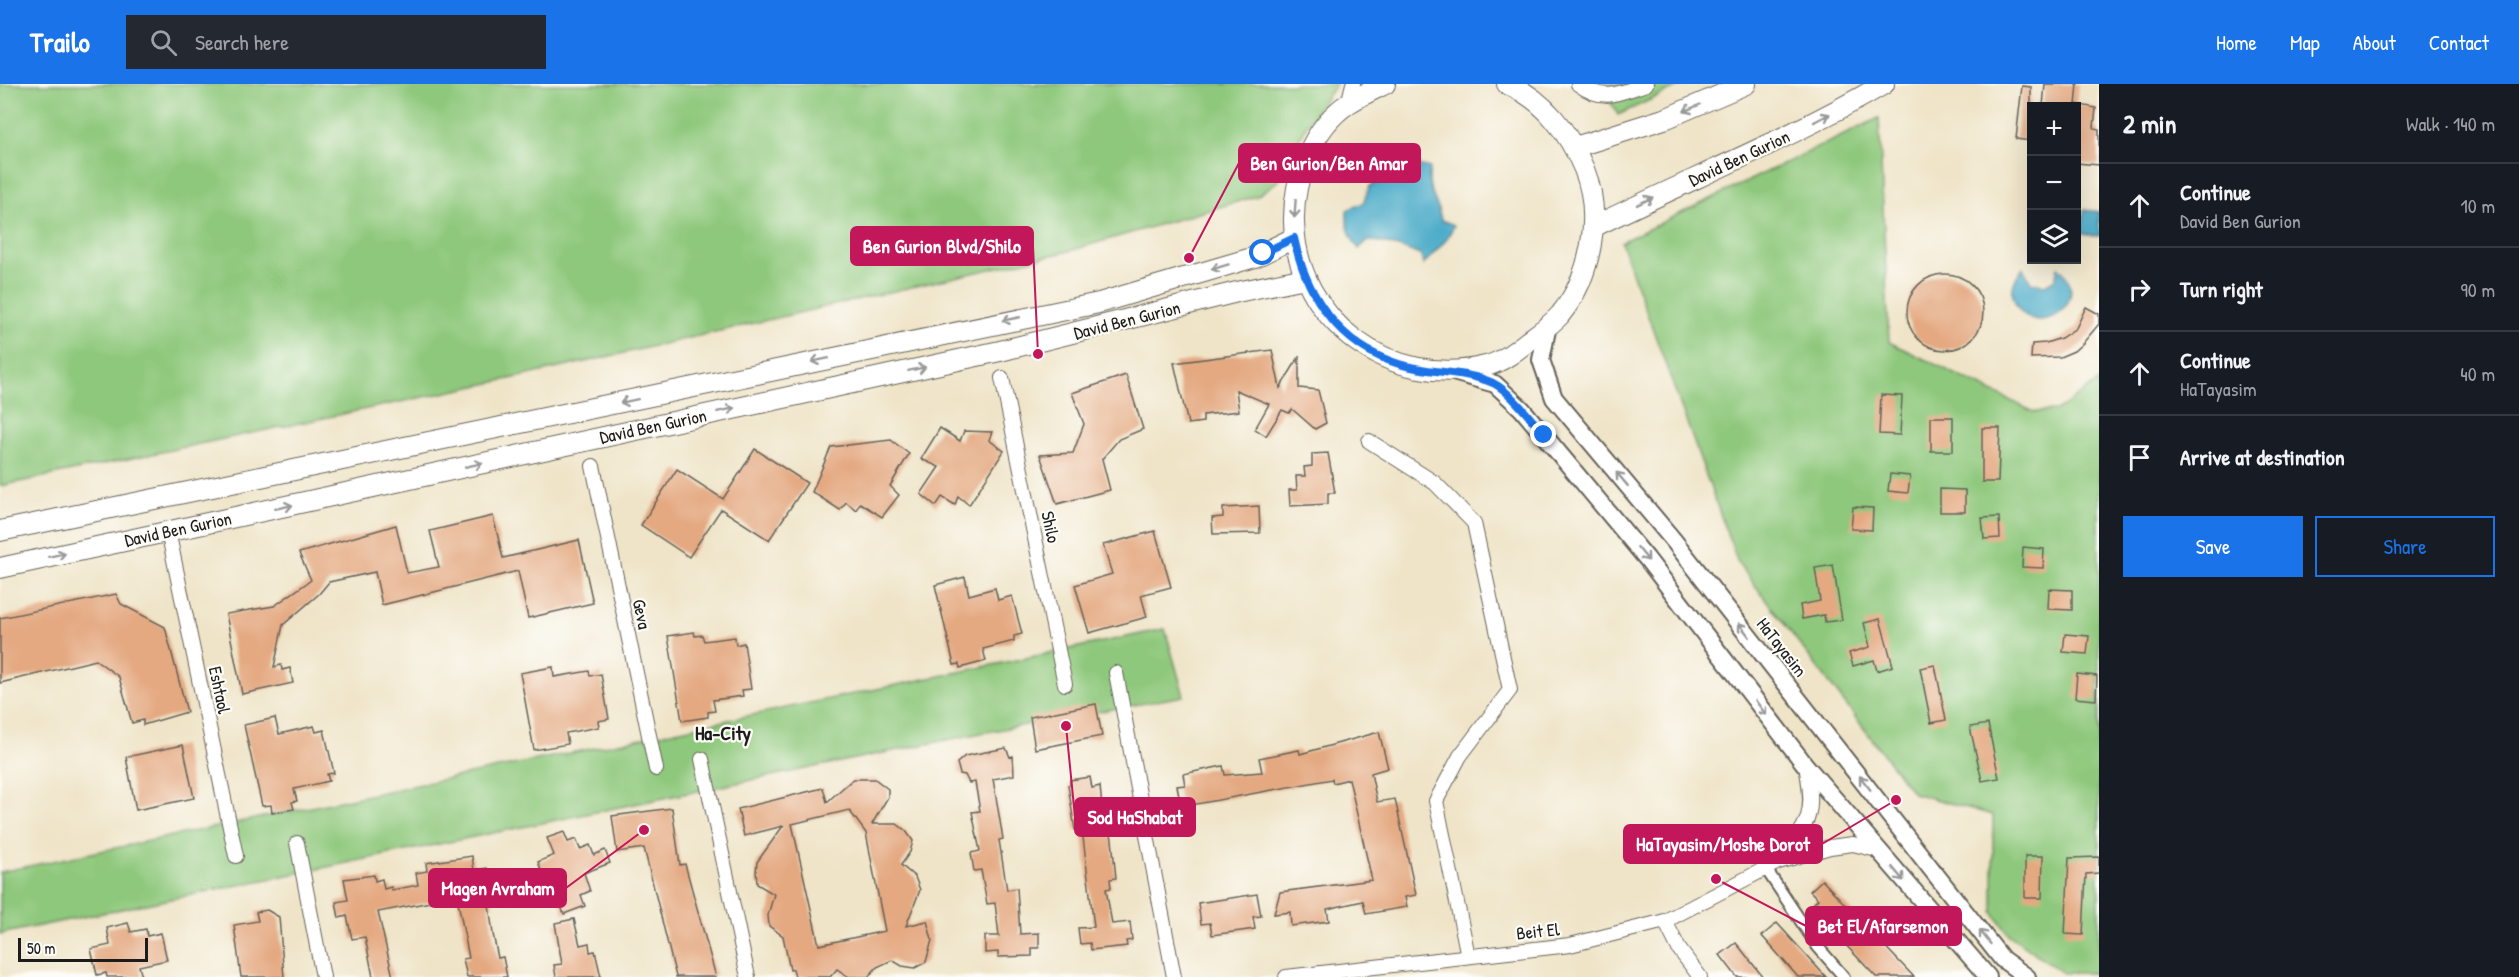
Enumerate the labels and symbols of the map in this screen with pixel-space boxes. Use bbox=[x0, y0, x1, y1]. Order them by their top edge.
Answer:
one-way arrow bbox=[1683, 103, 1702, 114]
one-way arrow bbox=[1813, 112, 1831, 124]
street label: David Ben Gurion bbox=[1684, 124, 1794, 192]
callout: Ben Gurion/Ben Amar bbox=[1239, 144, 1420, 182]
text: Ben Gurion/Ben Amar bbox=[1250, 149, 1408, 176]
one-way arrow bbox=[1636, 195, 1654, 206]
one-way arrow bbox=[1289, 199, 1300, 219]
callout: Ben Gurion Blvd/Shilo bbox=[851, 227, 1033, 265]
text: Ben Gurion Blvd/Shilo bbox=[863, 232, 1021, 259]
route start bbox=[1249, 239, 1275, 265]
one-way arrow bbox=[1211, 262, 1230, 273]
street label: David Ben Gurion bbox=[1071, 295, 1183, 345]
one-way arrow bbox=[1002, 314, 1021, 325]
one-way arrow bbox=[811, 355, 830, 366]
one-way arrow bbox=[906, 363, 926, 374]
one-way arrow bbox=[620, 395, 639, 407]
street label: David Ben Gurion bbox=[597, 402, 709, 450]
one-way arrow bbox=[716, 404, 735, 415]
route end bbox=[1530, 421, 1556, 447]
one-way arrow bbox=[464, 458, 483, 470]
one-way arrow bbox=[1615, 471, 1628, 487]
one-way arrow bbox=[274, 500, 293, 512]
street label: David Ben Gurion bbox=[122, 505, 234, 553]
street label: Shilo bbox=[1035, 509, 1067, 545]
one-way arrow bbox=[1636, 545, 1649, 561]
one-way arrow bbox=[47, 549, 66, 561]
street label: Geva bbox=[627, 597, 657, 631]
street label: HaTayasim bbox=[1751, 612, 1813, 682]
one-way arrow bbox=[1738, 622, 1751, 638]
street label: Eshtaol bbox=[203, 664, 237, 716]
one-way arrow bbox=[1755, 700, 1768, 716]
district label: Ha-City bbox=[695, 719, 752, 747]
one-way arrow bbox=[1858, 775, 1871, 791]
callout: Sod HaShabat bbox=[1075, 798, 1195, 836]
text: Sod HaShabat bbox=[1087, 803, 1184, 830]
callout: HaTayasim/Moshe Dorot bbox=[1624, 825, 1822, 863]
text: HaTayasim/Moshe Dorot bbox=[1636, 830, 1811, 858]
one-way arrow bbox=[1891, 866, 1905, 881]
callout: Magen Avraham bbox=[429, 869, 566, 907]
text: Magen Avraham bbox=[441, 874, 555, 902]
callout: Bet El/Afarsemon bbox=[1806, 907, 1961, 945]
text: Bet El/Afarsemon bbox=[1817, 912, 1949, 939]
street label: Beit El bbox=[1515, 916, 1561, 946]
one-way arrow bbox=[1978, 929, 1991, 945]
scale bar bbox=[18, 935, 148, 962]

